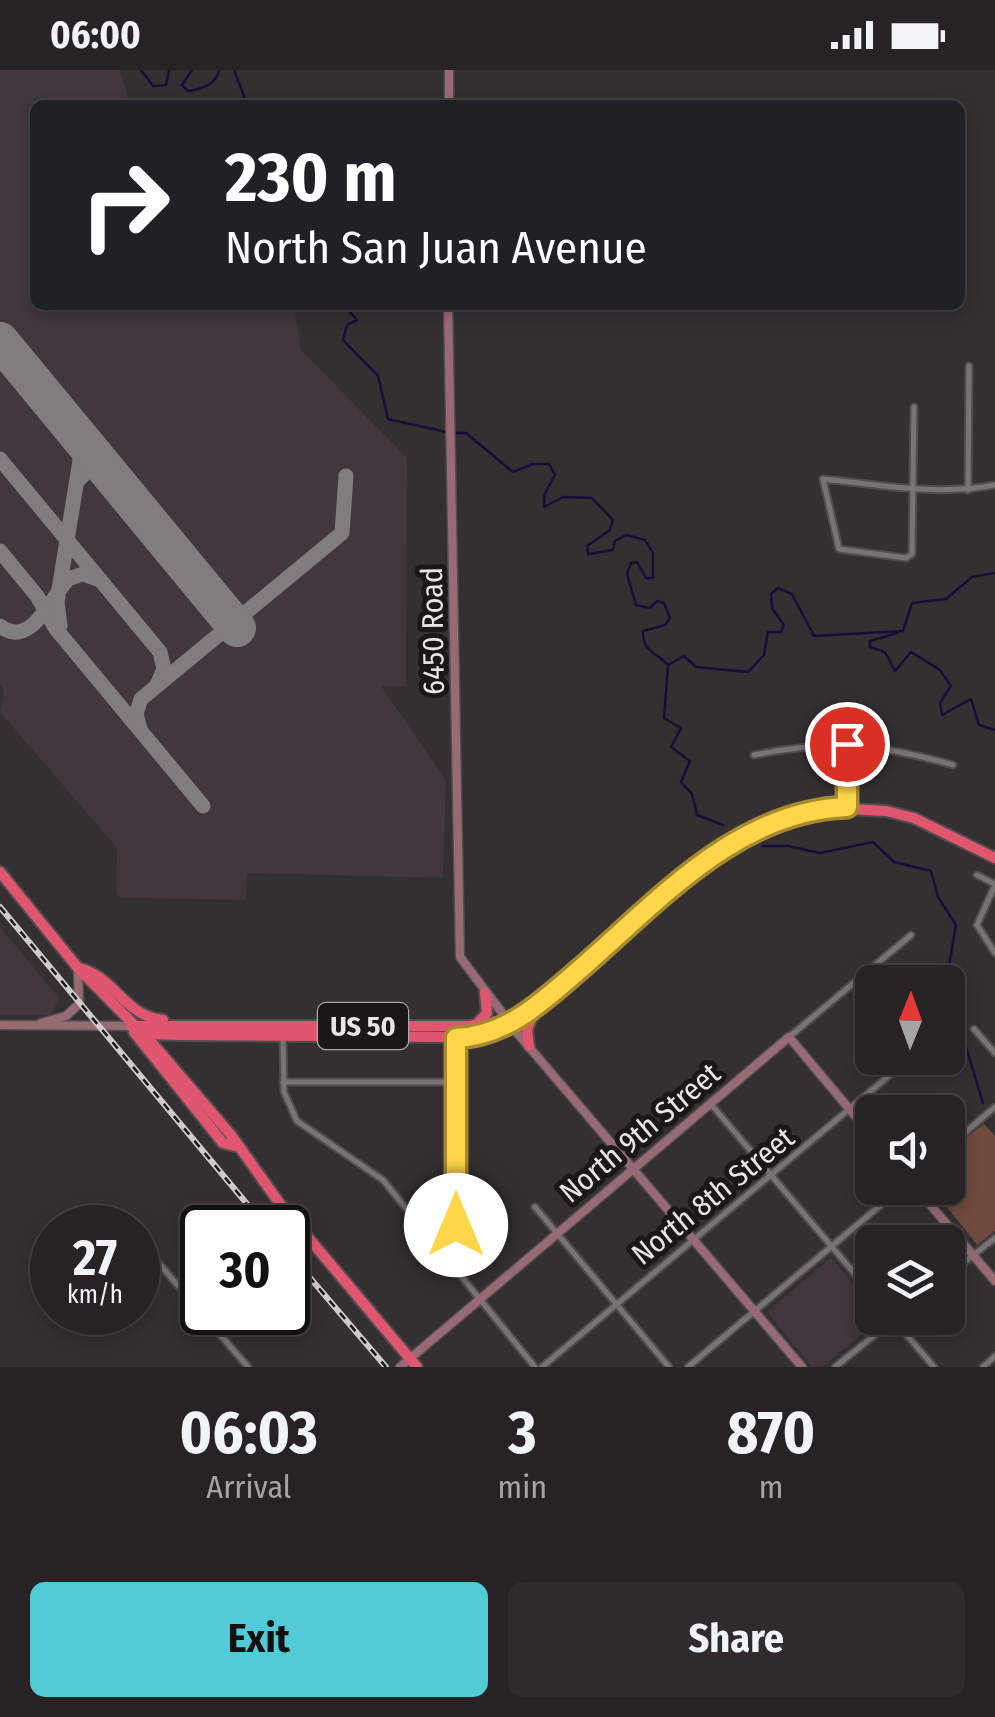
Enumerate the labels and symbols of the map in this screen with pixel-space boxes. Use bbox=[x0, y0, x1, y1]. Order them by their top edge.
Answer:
street label: 6450 Road bbox=[414, 567, 452, 695]
pin bbox=[805, 702, 890, 787]
north arrow bbox=[855, 965, 965, 1075]
road number: US 50 bbox=[318, 1003, 408, 1049]
street label: North 9th Street bbox=[553, 1055, 728, 1210]
street label: North 8th Street bbox=[625, 1119, 802, 1272]
position arrow bbox=[404, 1173, 508, 1277]
speed limit sign: 30 bbox=[180, 1205, 310, 1335]

